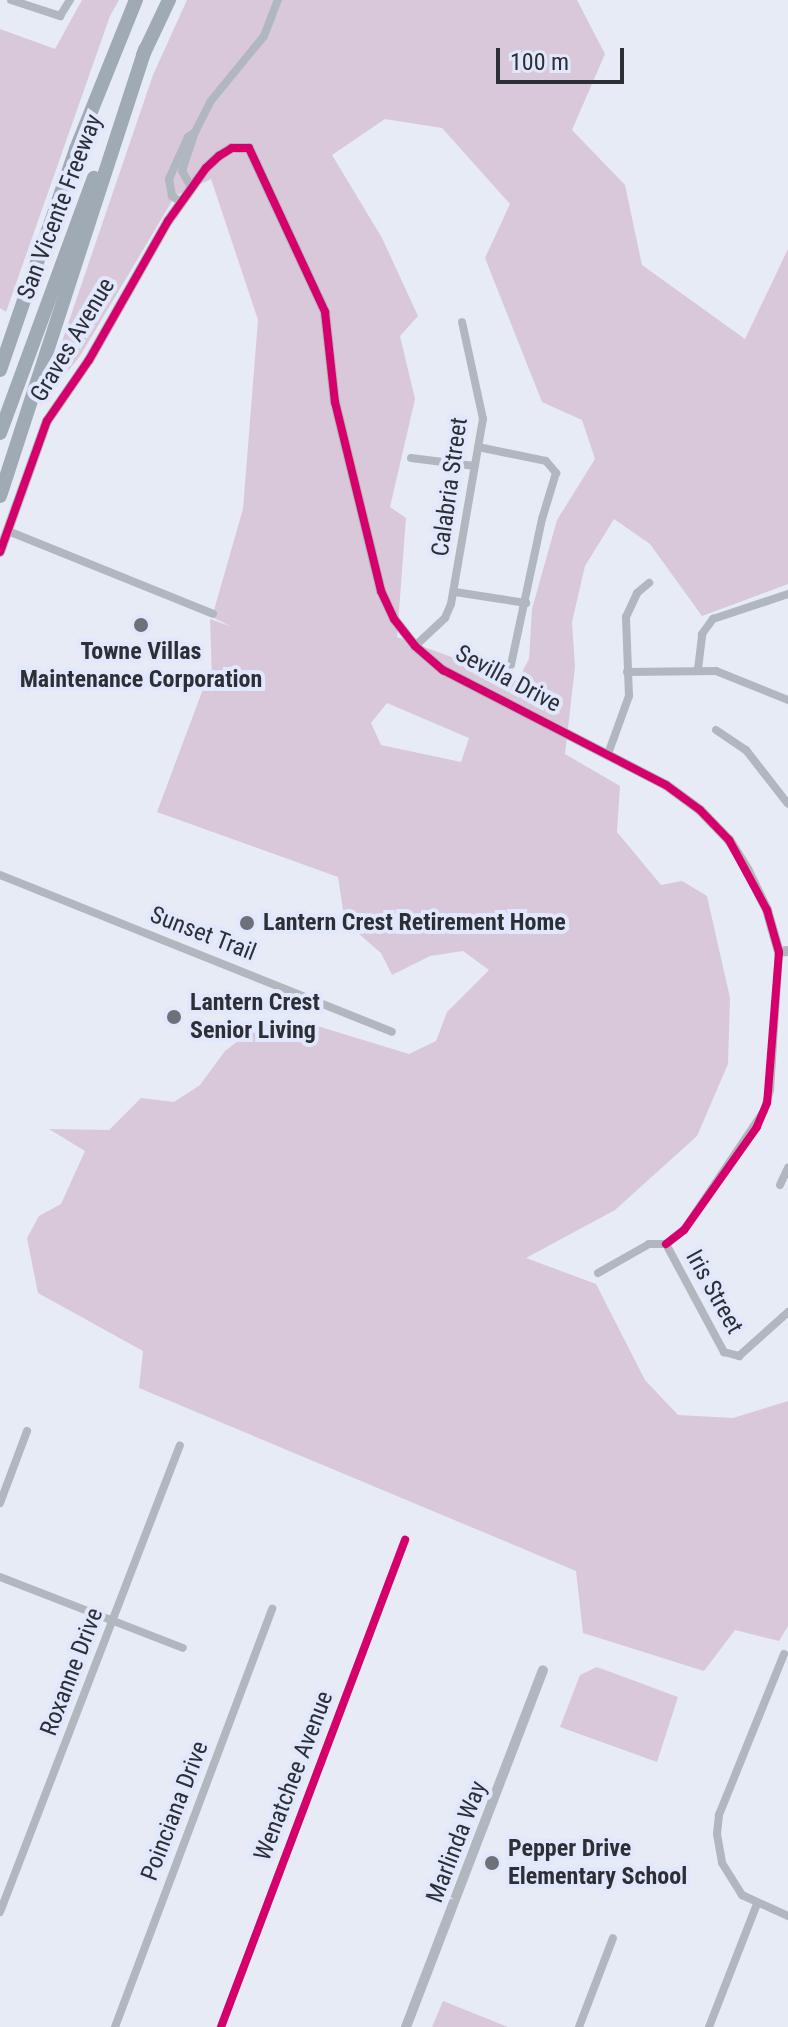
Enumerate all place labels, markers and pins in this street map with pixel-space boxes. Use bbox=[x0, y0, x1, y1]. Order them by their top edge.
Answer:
marker: Towne Villas Maintenance Corporation bbox=[132, 616, 150, 634]
place label: Towne Villas Maintenance Corporation bbox=[20, 638, 262, 694]
place label: Lantern Crest Retirement Home bbox=[263, 909, 566, 937]
marker: Lantern Crest Retirement Home bbox=[238, 914, 256, 932]
place label: Lantern Crest Senior Living bbox=[190, 989, 320, 1045]
marker: Lantern Crest Senior Living bbox=[165, 1008, 183, 1026]
place label: Pepper Drive Elementary School bbox=[508, 1835, 687, 1891]
marker: Pepper Drive Elementary School bbox=[483, 1854, 501, 1872]

